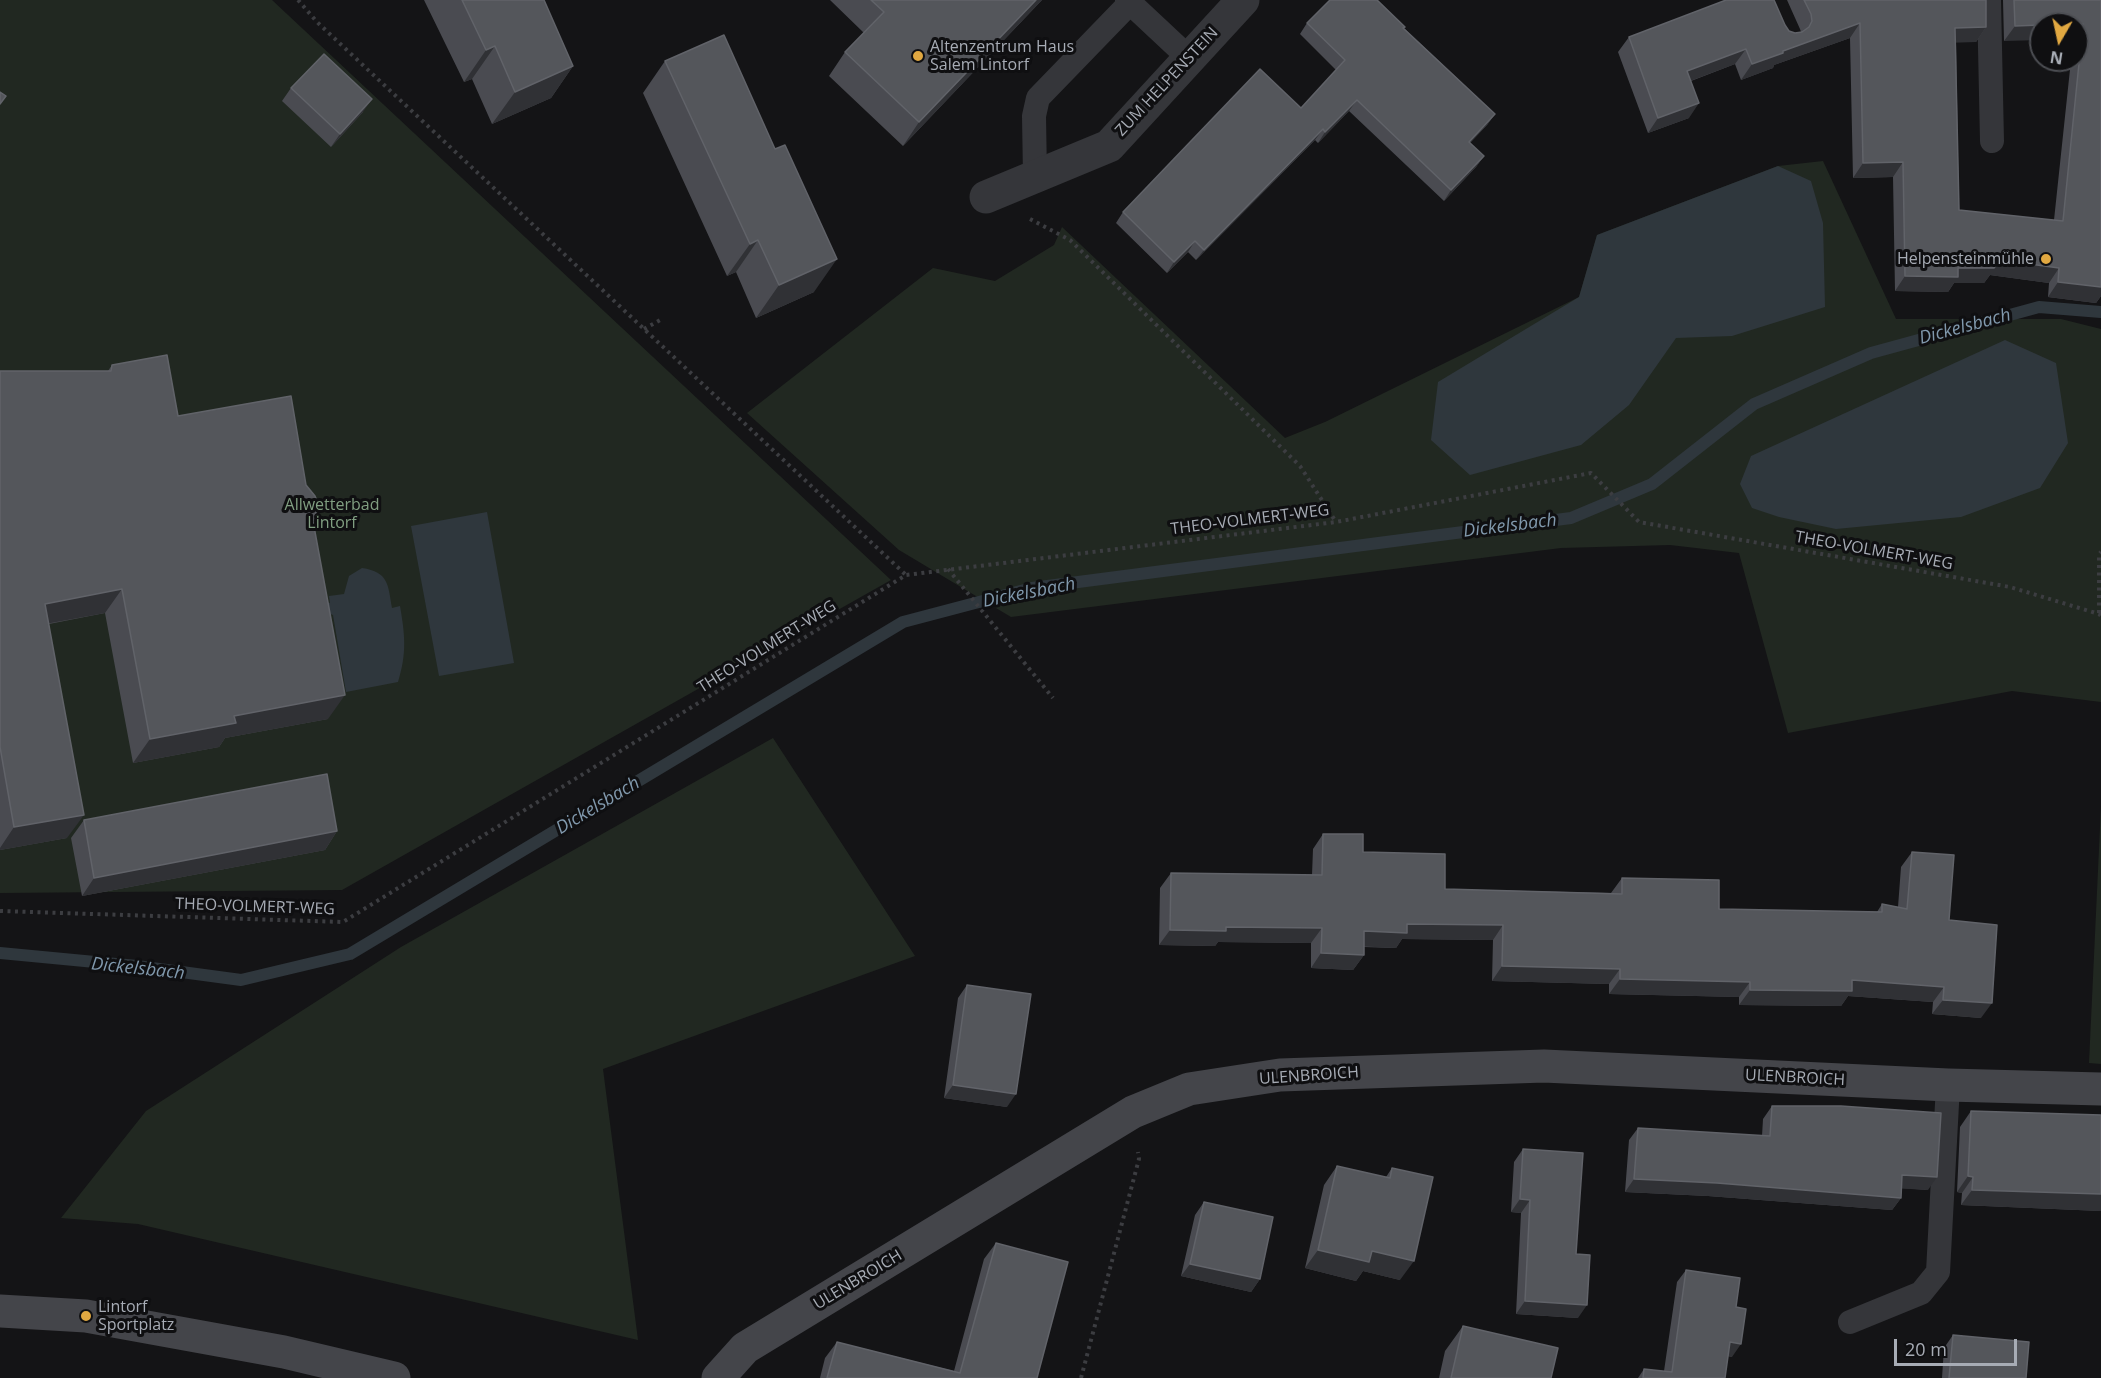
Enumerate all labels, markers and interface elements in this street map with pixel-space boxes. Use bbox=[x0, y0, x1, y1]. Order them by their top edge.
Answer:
north arrow bbox=[2029, 12, 2089, 72]
street label: ZUM HELPENSTEIN bbox=[1112, 24, 1222, 140]
place label: Altenzentrum Haus Salem Lintorf bbox=[930, 37, 1074, 75]
text: N bbox=[2048, 46, 2065, 70]
marker: Altenzentrum Haus Salem Lintorf bbox=[911, 49, 925, 63]
place label: Helpensteinmühle bbox=[1897, 249, 2034, 269]
marker: Helpensteinmühle bbox=[2039, 252, 2053, 266]
water label: Dickelsbach bbox=[1917, 304, 2013, 350]
park label: Allwetterbad Lintorf bbox=[285, 495, 379, 533]
street label: THEO-VOLMERT-WEG bbox=[1170, 501, 1330, 539]
water label: Dickelsbach bbox=[1462, 510, 1558, 542]
street label: THEO-VOLMERT-WEG bbox=[1794, 528, 1954, 574]
water label: Dickelsbach bbox=[981, 573, 1077, 613]
street label: THEO-VOLMERT-WEG bbox=[694, 597, 840, 697]
water label: Dickelsbach bbox=[552, 773, 644, 839]
street label: THEO-VOLMERT-WEG bbox=[175, 895, 335, 919]
water label: Dickelsbach bbox=[90, 953, 186, 985]
street label: ULENBROICH bbox=[1258, 1063, 1360, 1089]
street label: ULENBROICH bbox=[1745, 1066, 1845, 1090]
street label: ULENBROICH bbox=[810, 1246, 906, 1314]
place label: Lintorf Sportplatz bbox=[98, 1297, 174, 1335]
marker: Lintorf Sportplatz bbox=[79, 1309, 93, 1323]
scale bar bbox=[1897, 1327, 2020, 1365]
text: 20 m bbox=[1905, 1337, 1947, 1361]

